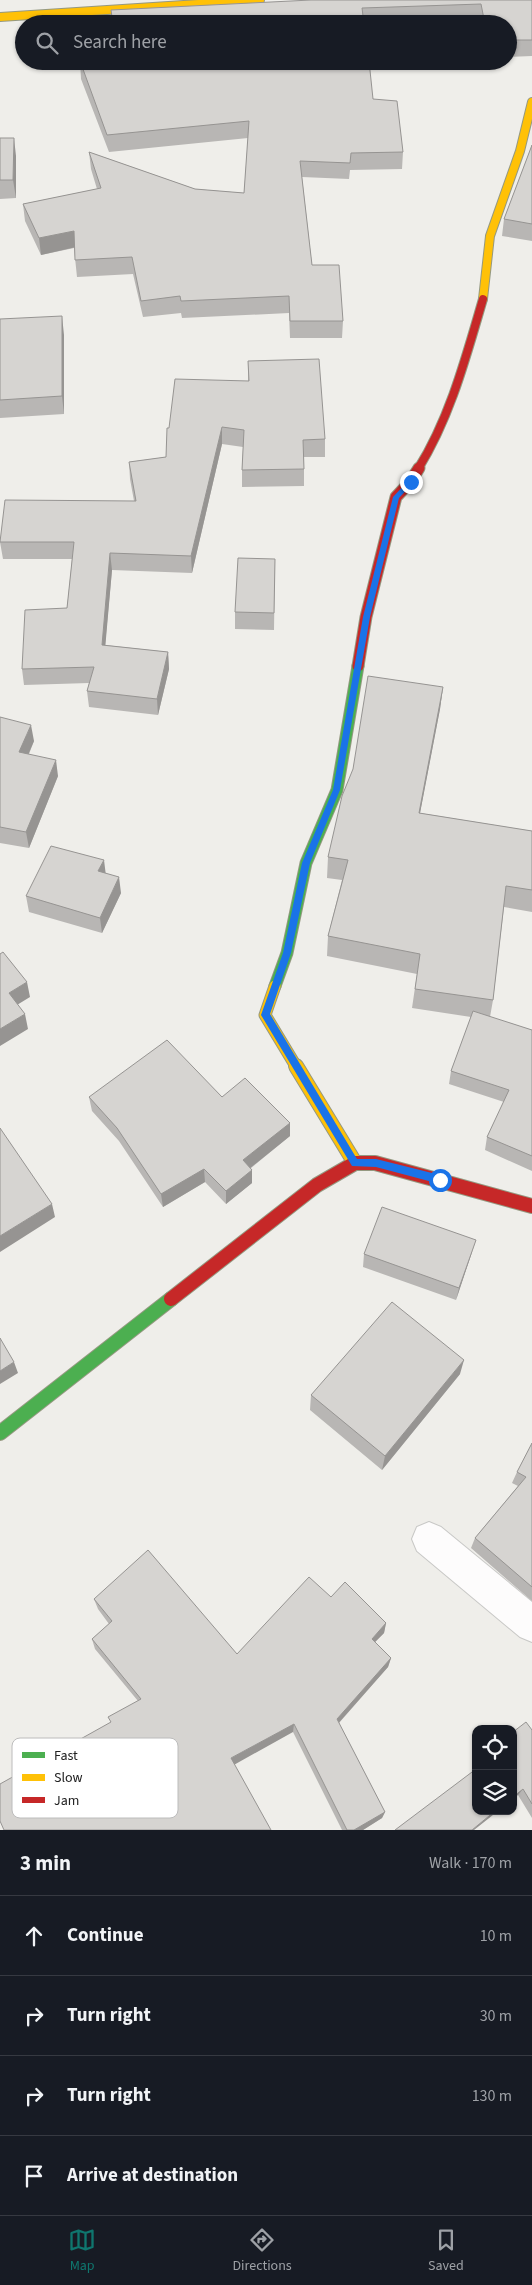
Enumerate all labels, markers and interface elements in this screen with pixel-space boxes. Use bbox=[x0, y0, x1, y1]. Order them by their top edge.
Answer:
search box bbox=[15, 15, 517, 70]
icon: search bbox=[33, 29, 61, 57]
text: Search here bbox=[73, 29, 167, 56]
route end bbox=[400, 471, 423, 494]
route start bbox=[429, 1169, 452, 1192]
map controls bbox=[472, 1725, 517, 1815]
button: locate bbox=[472, 1725, 517, 1770]
legend bbox=[12, 1738, 178, 1818]
text: Fast bbox=[54, 1746, 78, 1766]
text: Slow bbox=[54, 1768, 83, 1788]
button: layers bbox=[472, 1770, 517, 1815]
text: Jam bbox=[54, 1791, 79, 1811]
text: 3 min bbox=[20, 1848, 71, 1878]
text: Walk · 170 m bbox=[429, 1852, 512, 1874]
icon: ahead bbox=[20, 1922, 48, 1950]
text: Continue bbox=[67, 1922, 144, 1949]
text: 10 m bbox=[480, 1925, 512, 1947]
icon: right bbox=[20, 2002, 48, 2030]
text: Turn right bbox=[67, 2002, 151, 2029]
text: 30 m bbox=[480, 2005, 512, 2027]
icon: right bbox=[20, 2082, 48, 2110]
text: Turn right bbox=[67, 2082, 151, 2109]
text: 130 m bbox=[472, 2085, 512, 2107]
icon: arrive bbox=[20, 2162, 48, 2190]
text: Arrive at destination bbox=[67, 2162, 238, 2189]
tab: Map bbox=[68, 2226, 96, 2276]
tab: Directions bbox=[232, 2226, 292, 2276]
tab: Saved bbox=[428, 2226, 464, 2276]

